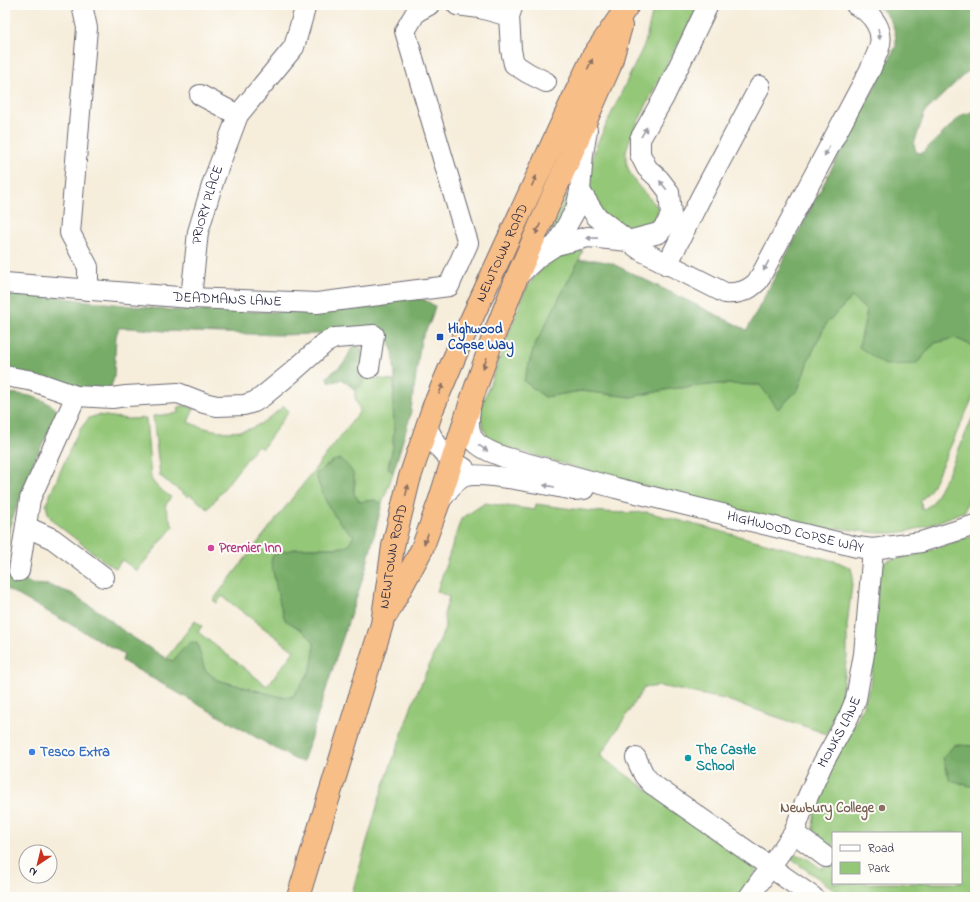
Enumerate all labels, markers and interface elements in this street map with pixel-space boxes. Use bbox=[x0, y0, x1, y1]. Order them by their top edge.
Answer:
one-way arrow bbox=[876, 28, 882, 41]
one-way arrow bbox=[587, 58, 593, 69]
one-way arrow bbox=[641, 126, 648, 138]
one-way arrow bbox=[823, 146, 830, 157]
street label: PRIORY PLACE bbox=[186, 162, 229, 245]
one-way arrow bbox=[531, 175, 537, 187]
one-way arrow bbox=[659, 179, 667, 190]
street label: NEWTOWN ROAD bbox=[470, 200, 534, 305]
one-way arrow bbox=[535, 223, 541, 235]
one-way arrow bbox=[585, 235, 598, 241]
one-way arrow bbox=[763, 261, 769, 272]
street label: DEADMANS LANE bbox=[171, 286, 282, 312]
place label: Highwood Copse Way bbox=[448, 319, 514, 358]
marker: Highwood Copse Way bbox=[435, 332, 445, 342]
one-way arrow bbox=[481, 357, 487, 369]
one-way arrow bbox=[438, 384, 444, 395]
one-way arrow bbox=[478, 444, 488, 452]
one-way arrow bbox=[543, 482, 555, 488]
one-way arrow bbox=[404, 484, 410, 496]
street label: NEWTOWN ROAD bbox=[374, 502, 413, 610]
street label: HIGHWOOD COPSE WAY bbox=[725, 505, 866, 558]
one-way arrow bbox=[422, 533, 428, 545]
place label: Premier Inn bbox=[219, 538, 282, 559]
marker: Premier Inn bbox=[206, 543, 216, 553]
street label: MONKS LANE bbox=[812, 693, 866, 772]
place label: The Castle School bbox=[696, 740, 757, 777]
place label: Tesco Extra bbox=[40, 742, 110, 763]
marker: Tesco Extra bbox=[27, 747, 37, 757]
marker: The Castle School bbox=[683, 753, 693, 763]
place label: Newbury College bbox=[780, 798, 875, 821]
marker: Newbury College bbox=[877, 803, 887, 813]
legend bbox=[832, 832, 962, 884]
text: Road bbox=[868, 840, 894, 858]
north arrow bbox=[18, 844, 58, 884]
text: Park bbox=[868, 860, 890, 878]
text: N bbox=[25, 863, 40, 880]

